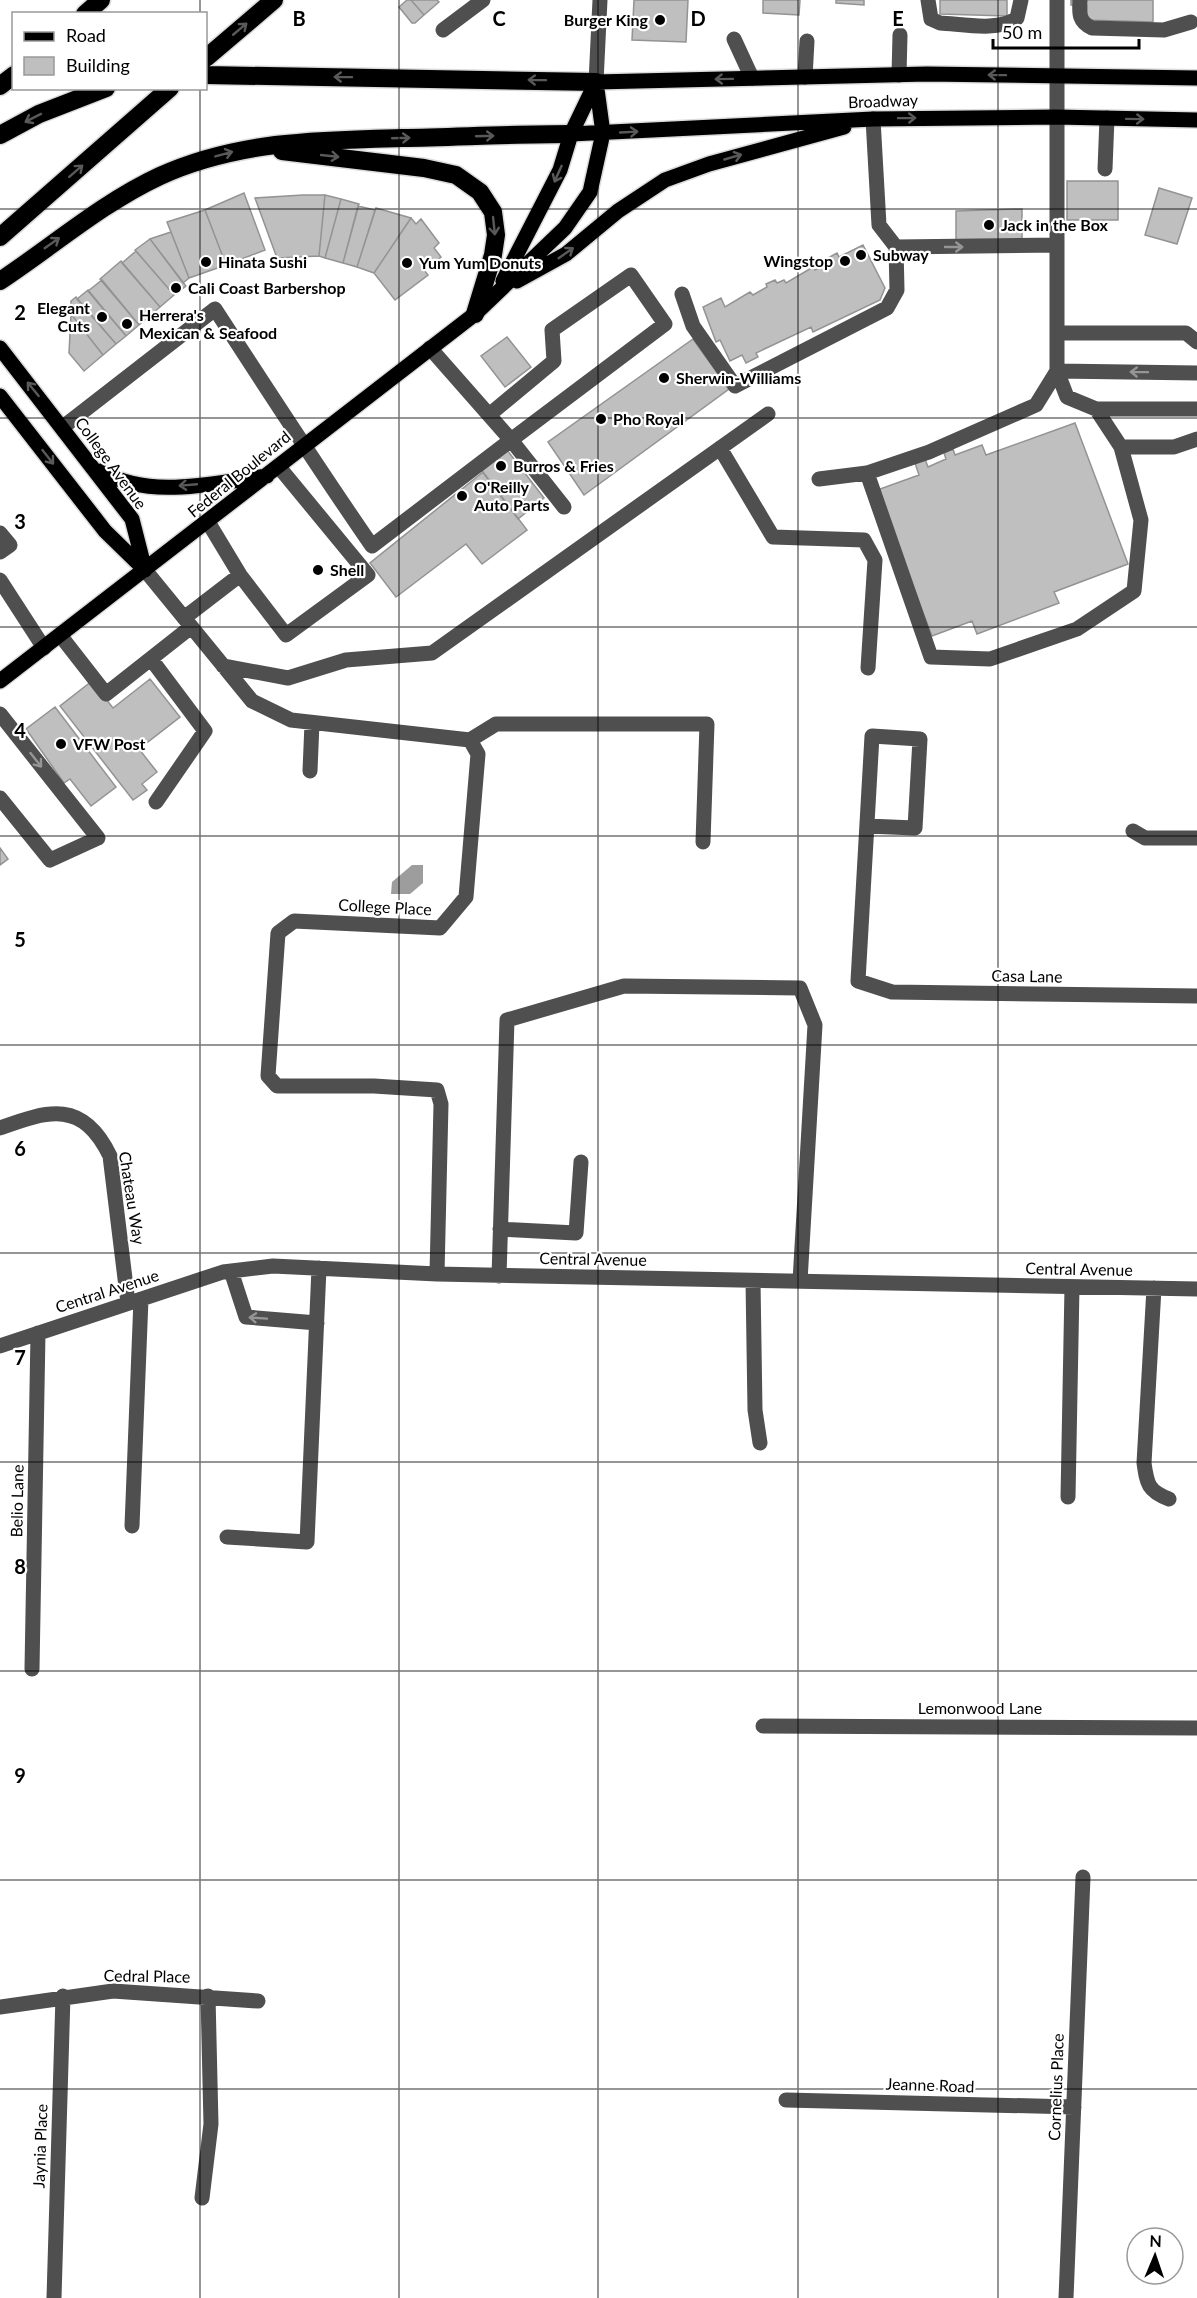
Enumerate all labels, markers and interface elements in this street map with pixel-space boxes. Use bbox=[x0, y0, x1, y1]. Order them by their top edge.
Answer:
text: B bbox=[292, 6, 306, 30]
text: C bbox=[492, 6, 506, 30]
text: D bbox=[690, 6, 706, 30]
text: E bbox=[892, 6, 904, 30]
place label: Burger King bbox=[564, 10, 649, 29]
legend bbox=[12, 12, 207, 90]
scale bar bbox=[993, 12, 1138, 50]
marker: Burger King bbox=[653, 13, 667, 27]
text: 50 m bbox=[1002, 21, 1042, 43]
one-way arrow bbox=[232, 22, 247, 36]
text: Road bbox=[66, 24, 106, 46]
text: Building bbox=[66, 54, 130, 76]
one-way arrow bbox=[987, 69, 1007, 81]
one-way arrow bbox=[333, 71, 353, 82]
one-way arrow bbox=[715, 73, 735, 84]
one-way arrow bbox=[528, 75, 548, 86]
street label: Broadway bbox=[848, 90, 919, 111]
one-way arrow bbox=[24, 112, 42, 124]
one-way arrow bbox=[897, 112, 917, 124]
one-way arrow bbox=[1125, 113, 1145, 124]
one-way arrow bbox=[619, 126, 639, 137]
one-way arrow bbox=[475, 130, 495, 142]
one-way arrow bbox=[391, 132, 411, 144]
one-way arrow bbox=[214, 148, 233, 160]
one-way arrow bbox=[319, 151, 339, 162]
one-way arrow bbox=[723, 151, 742, 162]
one-way arrow bbox=[68, 164, 83, 178]
one-way arrow bbox=[551, 165, 563, 183]
place label: Jack in the Box bbox=[1001, 215, 1108, 234]
one-way arrow bbox=[489, 216, 500, 235]
marker: Jack in the Box bbox=[982, 218, 996, 232]
one-way arrow bbox=[44, 237, 60, 249]
one-way arrow bbox=[944, 241, 964, 253]
place label: Subway bbox=[873, 245, 929, 264]
one-way arrow bbox=[557, 247, 574, 259]
marker: Subway bbox=[854, 248, 868, 262]
place label: Wingstop bbox=[764, 251, 833, 270]
place label: Hinata Sushi bbox=[218, 252, 307, 271]
place label: Yum Yum Donuts bbox=[418, 253, 541, 272]
marker: Wingstop bbox=[838, 254, 852, 268]
marker: Hinata Sushi bbox=[199, 255, 213, 269]
marker: Yum Yum Donuts bbox=[400, 256, 414, 270]
place label: Cali Coast Barbershop bbox=[188, 278, 346, 297]
marker: Cali Coast Barbershop bbox=[169, 281, 183, 295]
place label: Elegant Cuts bbox=[37, 298, 90, 335]
text: 2 bbox=[14, 300, 26, 324]
place label: Herrera's Mexican & Seafood bbox=[139, 305, 277, 342]
marker: Elegant Cuts bbox=[95, 310, 109, 324]
marker: Herrera's Mexican & Seafood bbox=[120, 317, 134, 331]
one-way arrow bbox=[1129, 366, 1149, 378]
place label: Sherwin-Williams bbox=[676, 368, 801, 387]
marker: Sherwin-Williams bbox=[657, 371, 671, 385]
one-way arrow bbox=[26, 382, 39, 398]
place label: Pho Royal bbox=[613, 409, 684, 428]
marker: Pho Royal bbox=[594, 412, 608, 426]
street label: College Avenue bbox=[72, 413, 151, 512]
street label: Federal Boulevard bbox=[184, 426, 294, 521]
one-way arrow bbox=[41, 449, 54, 465]
place label: Burros & Fries bbox=[513, 456, 614, 475]
marker: Burros & Fries bbox=[494, 459, 508, 473]
place label: O'Reilly Auto Parts bbox=[473, 477, 550, 514]
one-way arrow bbox=[178, 480, 198, 491]
marker: O'Reilly Auto Parts bbox=[455, 489, 469, 503]
text: 3 bbox=[14, 509, 26, 533]
place label: Shell bbox=[330, 560, 364, 579]
marker: Shell bbox=[311, 563, 325, 577]
text: 4 bbox=[14, 718, 26, 742]
place label: VFW Post bbox=[72, 734, 146, 753]
marker: VFW Post bbox=[54, 737, 68, 751]
one-way arrow bbox=[30, 751, 43, 767]
street label: College Place bbox=[338, 895, 432, 918]
text: 5 bbox=[14, 927, 26, 951]
street label: Casa Lane bbox=[991, 965, 1063, 986]
text: 6 bbox=[14, 1136, 26, 1160]
street label: Chateau Way bbox=[116, 1150, 149, 1247]
street label: Central Avenue bbox=[539, 1248, 647, 1269]
street label: Central Avenue bbox=[1025, 1258, 1133, 1279]
street label: Central Avenue bbox=[53, 1265, 161, 1316]
one-way arrow bbox=[249, 1313, 269, 1324]
text: 7 bbox=[14, 1345, 26, 1369]
street label: Belio Lane bbox=[6, 1464, 27, 1538]
text: 8 bbox=[14, 1554, 26, 1578]
street label: Lemonwood Lane bbox=[918, 1698, 1042, 1717]
text: 9 bbox=[14, 1763, 26, 1787]
street label: Cedral Place bbox=[104, 1965, 191, 1986]
street label: Cornelius Place bbox=[1044, 2033, 1067, 2141]
street label: Jeanne Road bbox=[885, 2073, 975, 2096]
street label: Jaynia Place bbox=[29, 2103, 50, 2189]
north arrow bbox=[1125, 2226, 1185, 2286]
text: N bbox=[1149, 2231, 1162, 2250]

